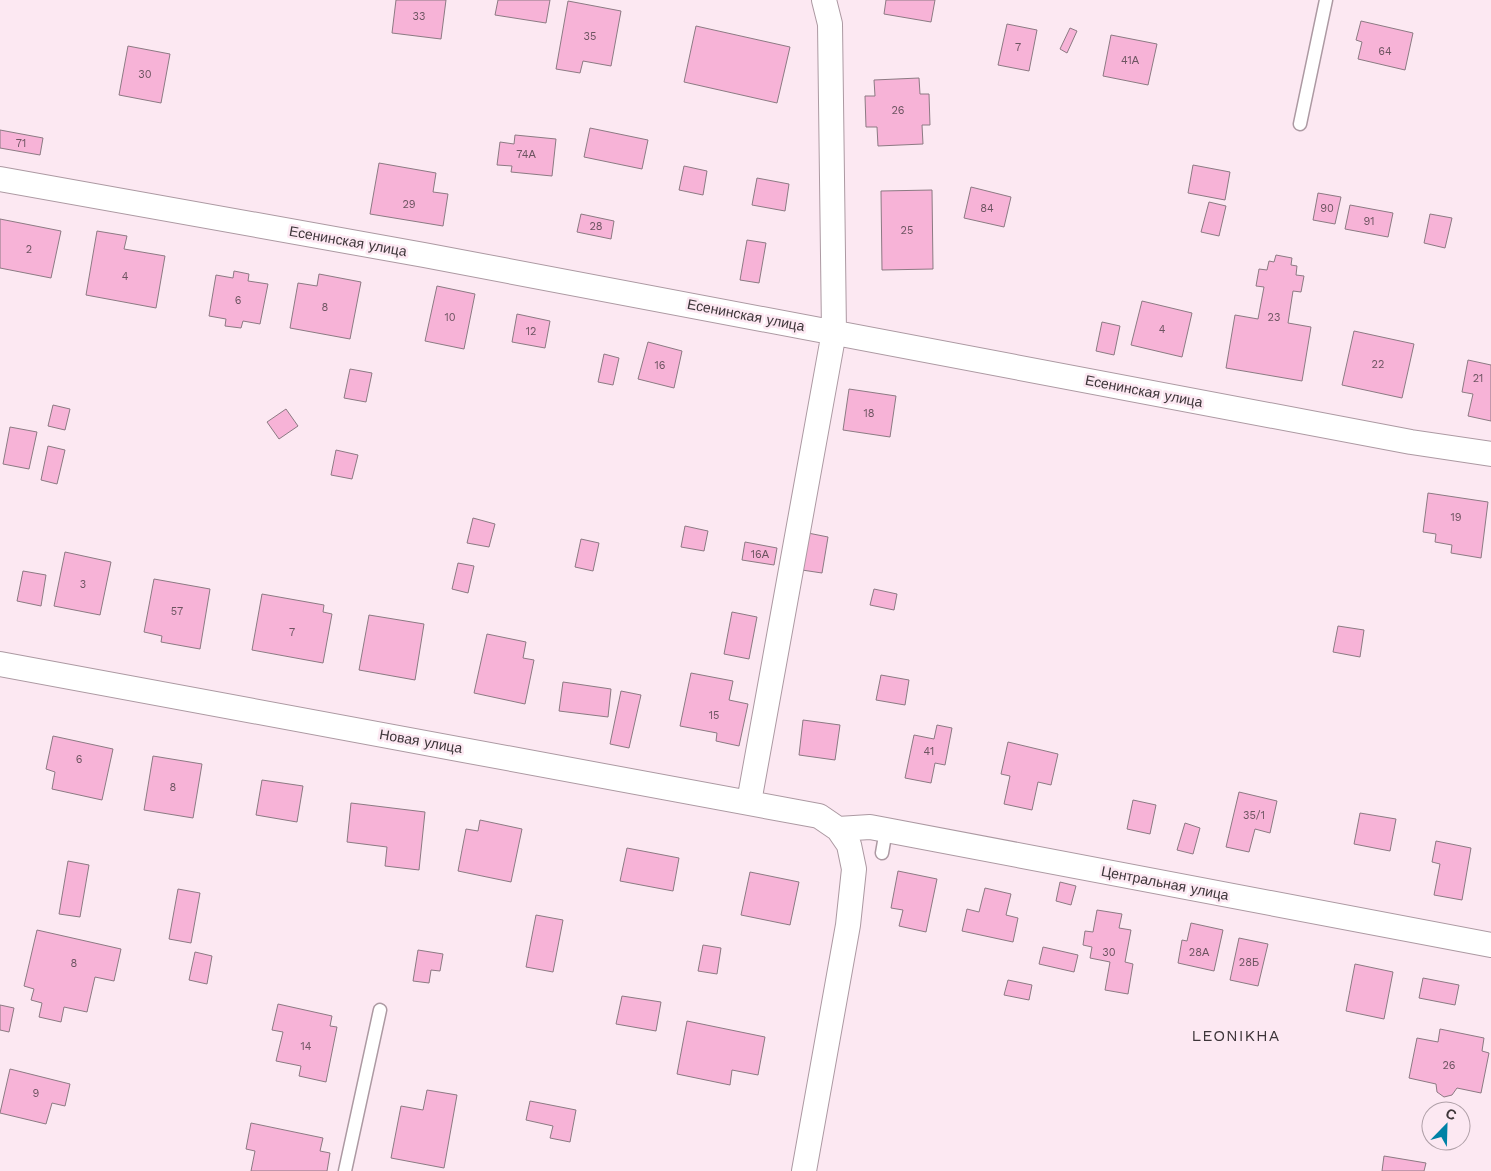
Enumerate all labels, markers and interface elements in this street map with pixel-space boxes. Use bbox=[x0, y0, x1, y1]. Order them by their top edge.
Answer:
house number: 33 bbox=[413, 10, 425, 23]
house number: 35 bbox=[584, 30, 596, 43]
house number: 7 bbox=[1015, 41, 1021, 54]
house number: 64 bbox=[1378, 45, 1392, 58]
house number: 41А bbox=[1121, 54, 1140, 67]
house number: 30 bbox=[138, 68, 152, 81]
house number: 26 bbox=[891, 104, 905, 117]
house number: 71 bbox=[16, 137, 26, 150]
house number: 74А bbox=[516, 148, 536, 161]
house number: 29 bbox=[402, 198, 416, 211]
house number: 84 bbox=[980, 202, 994, 215]
house number: 90 bbox=[1320, 202, 1334, 215]
house number: 91 bbox=[1363, 215, 1375, 228]
house number: 28 bbox=[589, 220, 603, 233]
street label: Есенинская улица bbox=[288, 223, 408, 259]
house number: 25 bbox=[901, 224, 913, 237]
house number: 2 bbox=[26, 243, 32, 256]
house number: 4 bbox=[122, 270, 129, 283]
house number: 6 bbox=[235, 294, 242, 307]
street label: Есенинская улица bbox=[686, 296, 806, 334]
house number: 8 bbox=[322, 301, 329, 314]
house number: 10 bbox=[444, 311, 456, 324]
house number: 23 bbox=[1268, 311, 1280, 324]
house number: 4 bbox=[1159, 323, 1166, 336]
house number: 12 bbox=[526, 325, 536, 338]
house number: 22 bbox=[1372, 358, 1384, 371]
house number: 16 bbox=[655, 359, 666, 372]
street label: Есенинская улица bbox=[1084, 372, 1204, 410]
house number: 21 bbox=[1473, 372, 1483, 385]
house number: 18 bbox=[863, 407, 875, 420]
house number: 19 bbox=[1450, 511, 1462, 524]
house number: 16А bbox=[751, 548, 770, 561]
house number: 3 bbox=[80, 578, 86, 591]
house number: 57 bbox=[171, 605, 183, 618]
house number: 7 bbox=[289, 626, 295, 639]
house number: 15 bbox=[709, 709, 719, 722]
street label: Новая улица bbox=[378, 726, 464, 756]
house number: 41 bbox=[924, 745, 934, 758]
house number: 6 bbox=[76, 753, 83, 766]
house number: 8 bbox=[170, 781, 177, 794]
house number: 35/1 bbox=[1243, 809, 1265, 822]
street label: Центральная улица bbox=[1100, 863, 1230, 903]
house number: 30 bbox=[1102, 946, 1116, 959]
house number: 28А bbox=[1189, 946, 1210, 959]
house number: 28Б bbox=[1239, 956, 1259, 969]
house number: 8 bbox=[71, 957, 78, 970]
district label: LEONIKHA bbox=[1192, 1026, 1280, 1045]
house number: 14 bbox=[300, 1040, 312, 1053]
house number: 26 bbox=[1442, 1059, 1456, 1072]
house number: 9 bbox=[33, 1087, 40, 1100]
north arrow bbox=[1421, 1101, 1471, 1151]
text: С bbox=[1443, 1105, 1459, 1123]

